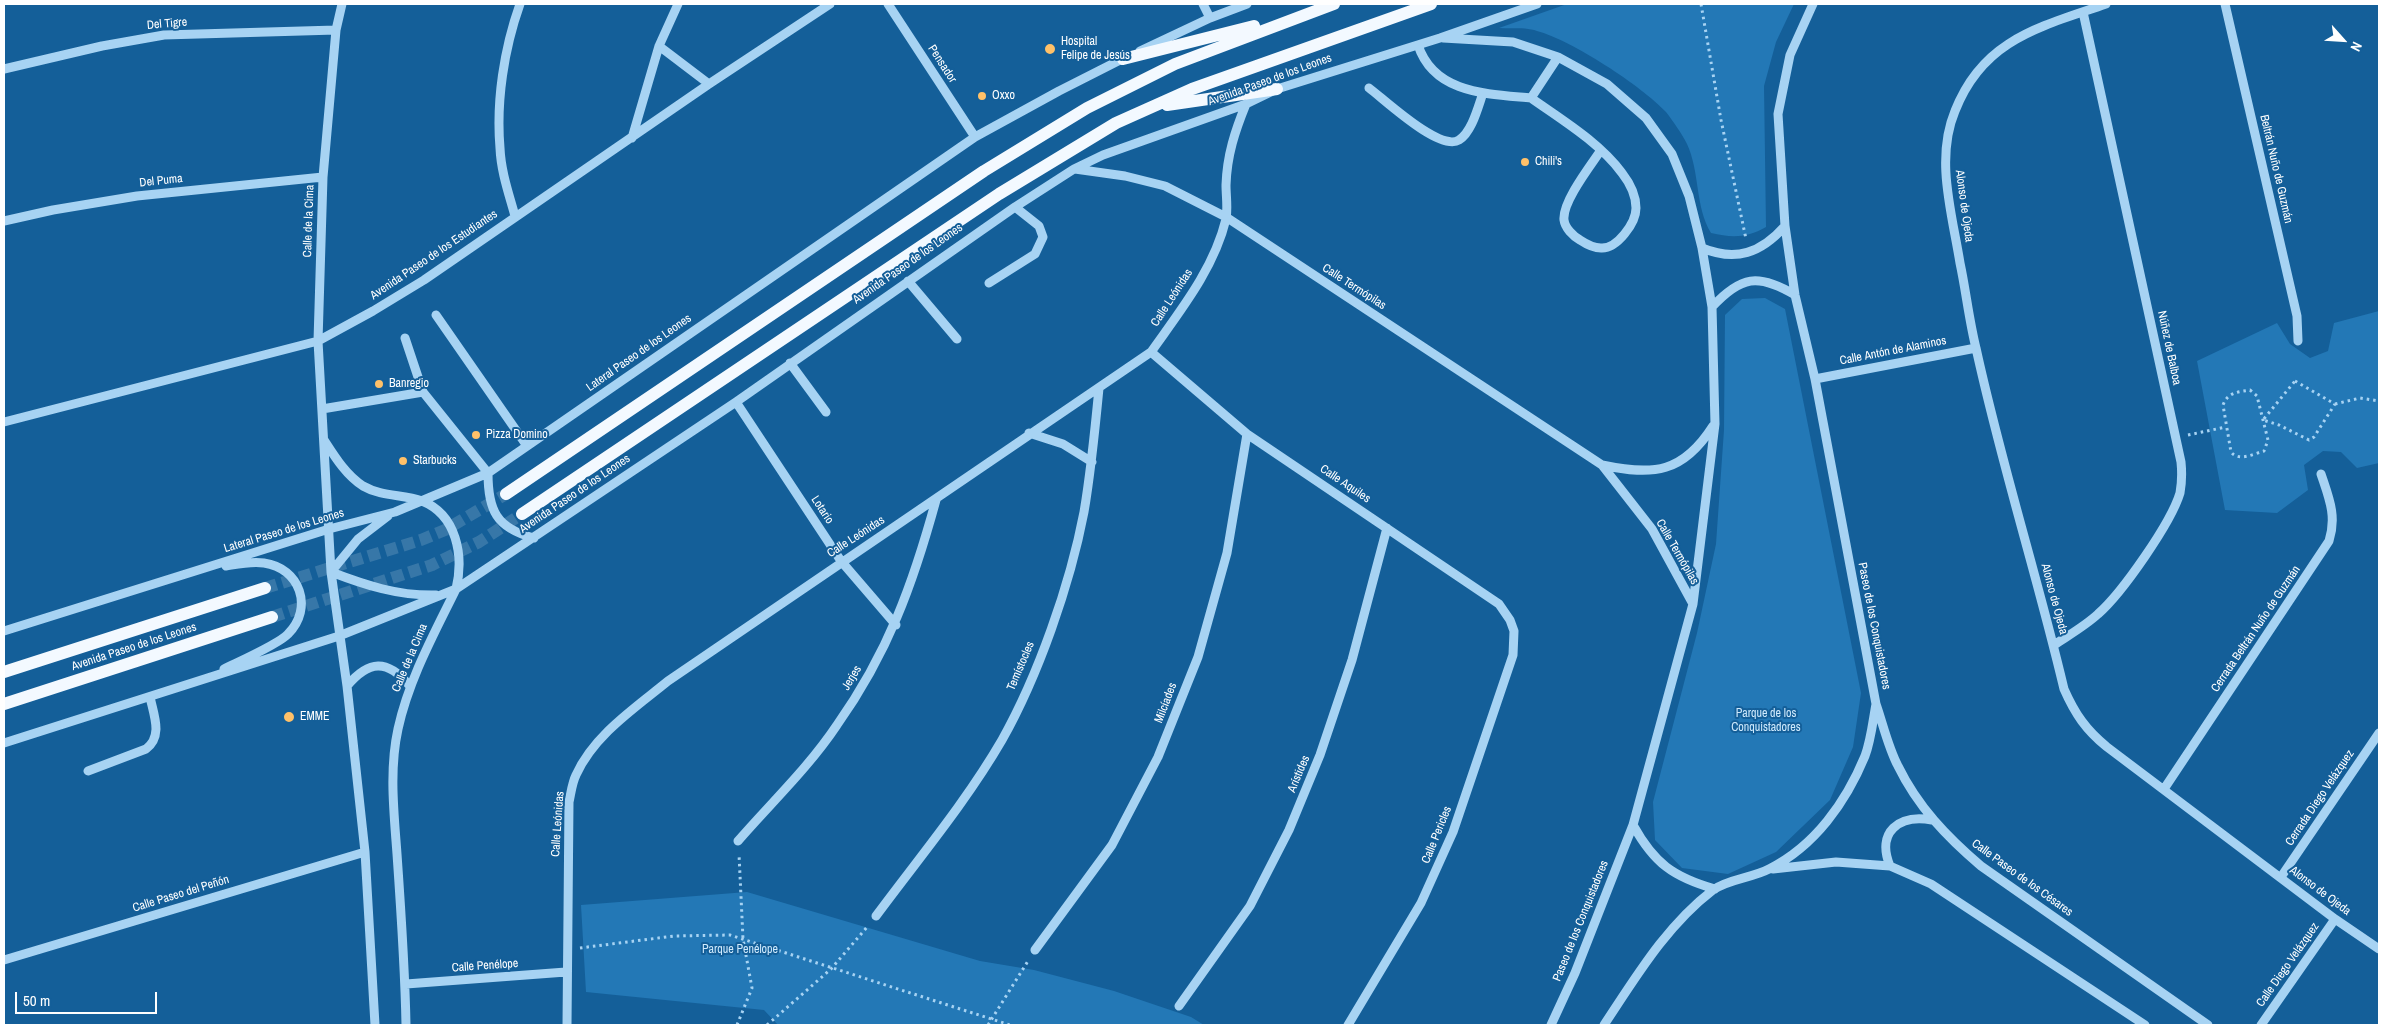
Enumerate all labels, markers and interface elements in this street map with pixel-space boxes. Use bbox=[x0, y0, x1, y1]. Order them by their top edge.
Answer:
street label: Del Tigre bbox=[146, 15, 188, 33]
north arrow bbox=[2318, 15, 2368, 65]
place label: Hospital Felipe de Jesús bbox=[1061, 35, 1130, 63]
text: N bbox=[2347, 39, 2366, 54]
street label: Pensador bbox=[924, 42, 960, 86]
marker: Hospital Felipe de Jesús bbox=[1043, 42, 1057, 56]
street label: Avenida Paseo de los Leones bbox=[1206, 51, 1334, 109]
place label: Oxxo bbox=[992, 89, 1015, 103]
marker: Oxxo bbox=[976, 90, 988, 102]
street label: Beltrán Nuño de Guzmán bbox=[2256, 113, 2296, 225]
place label: Chili's bbox=[1535, 155, 1562, 169]
marker: Chili's bbox=[1519, 156, 1531, 168]
street label: Alonso de Ojeda bbox=[1952, 169, 1976, 243]
street label: Del Puma bbox=[139, 172, 183, 190]
street label: Calle de la Cima bbox=[301, 184, 317, 258]
street label: Avenida Paseo de los Estudiantes bbox=[368, 207, 500, 303]
street label: Avenida Paseo de los Leones bbox=[850, 221, 966, 307]
street label: Calle Termópilas bbox=[1319, 261, 1389, 313]
street label: Calle Leónidas bbox=[1148, 267, 1196, 329]
street label: Núñez de Balboa bbox=[2154, 310, 2184, 386]
street label: Lateral Paseo de los Leones bbox=[584, 311, 694, 395]
street label: Calle Antón de Alaminos bbox=[1838, 334, 1948, 368]
place label: Banregio bbox=[389, 377, 429, 391]
marker: Banregio bbox=[373, 378, 385, 390]
place label: Pizza Domino bbox=[486, 428, 548, 442]
marker: Pizza Domino bbox=[470, 429, 482, 441]
street label: Avenida Paseo de los Leones bbox=[517, 452, 633, 536]
place label: Starbucks bbox=[413, 454, 457, 468]
marker: Starbucks bbox=[397, 455, 409, 467]
street label: Calle Aquiles bbox=[1317, 462, 1373, 506]
street label: Lotario bbox=[808, 493, 836, 527]
street label: Lateral Paseo de los Leones bbox=[222, 506, 346, 556]
street label: Calle Leónidas bbox=[825, 513, 887, 561]
street label: Calle Termópilas bbox=[1652, 517, 1702, 587]
street label: Paseo de los Conquistadores bbox=[1855, 561, 1893, 691]
street label: Alonso de Ojeda bbox=[2038, 562, 2070, 636]
street label: Cerrada Beltrán Nuño de Guzmán bbox=[2208, 563, 2304, 695]
street label: Avenida Paseo de los Leones bbox=[70, 620, 198, 674]
street label: Calle de la Cima bbox=[389, 622, 431, 694]
street label: Temístocles bbox=[1004, 639, 1038, 693]
street label: Jerjes bbox=[839, 663, 865, 693]
street label: Milcíades bbox=[1152, 681, 1180, 725]
park label: Parque de los Conquistadores bbox=[1731, 707, 1801, 735]
marker: EMME bbox=[282, 710, 296, 724]
place label: EMME bbox=[300, 710, 330, 724]
street label: Cerrada Diego Velázquez bbox=[2283, 747, 2357, 849]
street label: Arístides bbox=[1285, 753, 1313, 795]
street label: Calle Leónidas bbox=[549, 791, 567, 857]
street label: Calle Pericles bbox=[1419, 804, 1455, 866]
street label: Calle Paseo de los Césares bbox=[1969, 836, 2075, 920]
street label: Paseo de los Conquistadores bbox=[1550, 858, 1612, 984]
street label: Alonso de Ojeda bbox=[2287, 863, 2353, 919]
street label: Calle Paseo del Peñón bbox=[131, 872, 231, 916]
street label: Calle Diego Velázquez bbox=[2254, 920, 2322, 1010]
park label: Parque Penélope bbox=[702, 943, 778, 957]
street label: Calle Penélope bbox=[451, 956, 519, 976]
scale bar bbox=[18, 982, 160, 1014]
text: 50 m bbox=[23, 990, 50, 1011]

